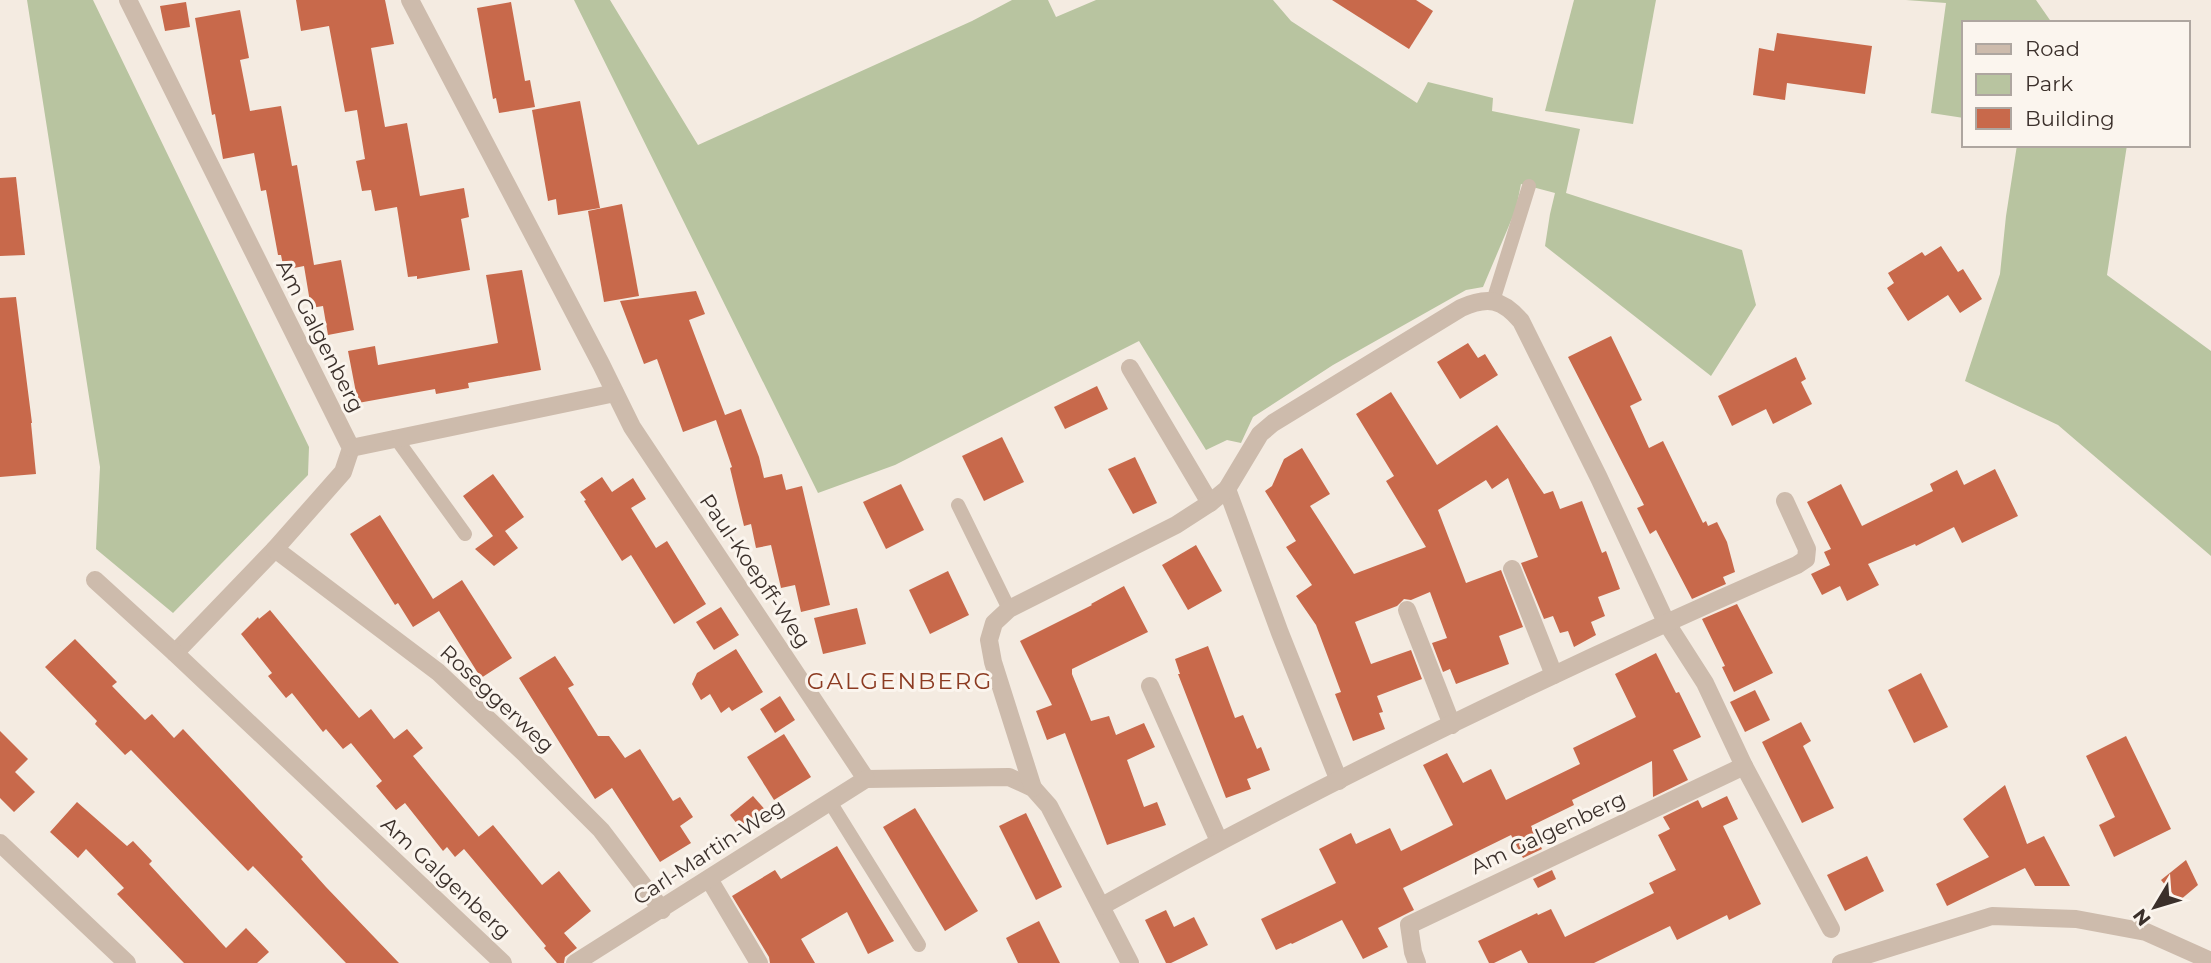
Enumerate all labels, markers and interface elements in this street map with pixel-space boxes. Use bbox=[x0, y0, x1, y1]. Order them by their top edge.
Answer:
legend bbox=[1962, 21, 2190, 147]
text: Road bbox=[2025, 36, 2080, 61]
text: Park bbox=[2025, 71, 2073, 96]
text: Building bbox=[2025, 106, 2115, 131]
street label: Am Galgenberg bbox=[271, 255, 370, 416]
street label: Paul-Koepff-Weg bbox=[695, 489, 816, 652]
street label: Roseggerweg bbox=[435, 639, 560, 758]
district label: GALGENBERG bbox=[807, 667, 993, 695]
street label: Am Galgenberg bbox=[1466, 786, 1629, 879]
street label: Carl-Martin-Weg bbox=[628, 793, 789, 910]
street label: Am Galgenberg bbox=[376, 811, 516, 944]
north arrow bbox=[2120, 872, 2190, 942]
text: N bbox=[2128, 904, 2156, 930]

